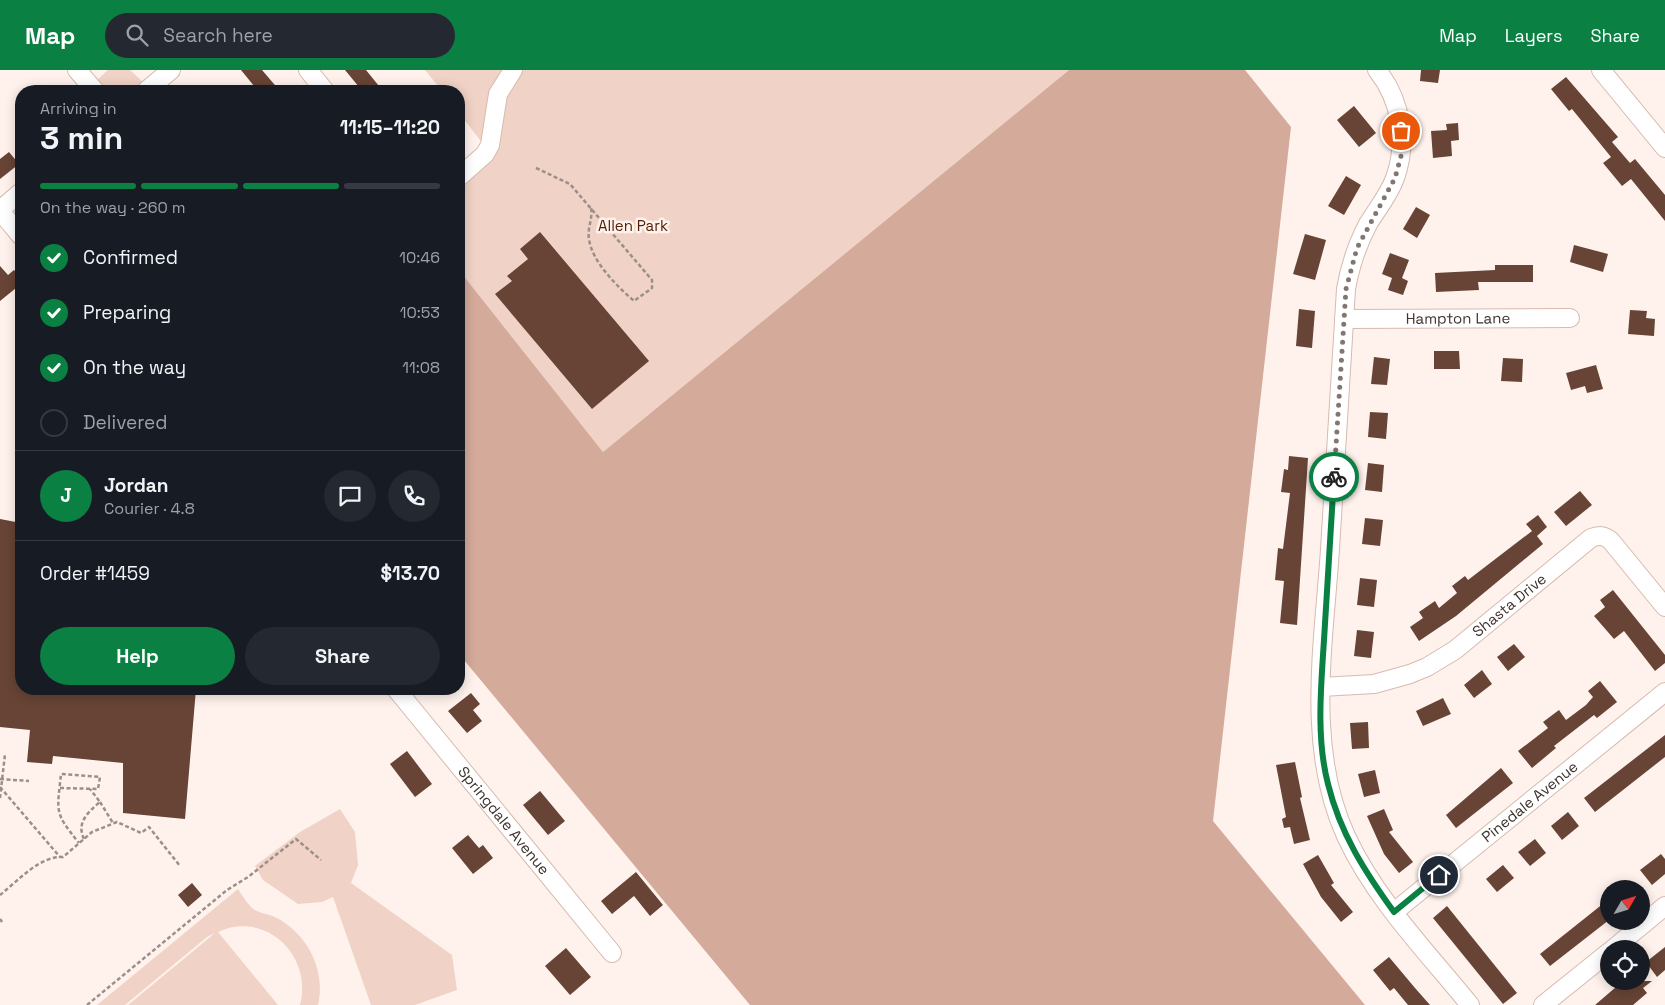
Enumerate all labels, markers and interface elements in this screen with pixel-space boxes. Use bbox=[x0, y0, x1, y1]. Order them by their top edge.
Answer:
search box bbox=[105, 13, 455, 58]
text: Map bbox=[25, 20, 75, 51]
icon: search bbox=[123, 21, 151, 49]
text: Search here bbox=[163, 23, 273, 48]
text: Map bbox=[1439, 24, 1477, 47]
text: Layers bbox=[1505, 24, 1562, 47]
text: Share bbox=[1590, 24, 1640, 47]
text: Arriving in bbox=[40, 98, 117, 119]
pin bbox=[1380, 110, 1422, 152]
text: 11:15–11:20 bbox=[340, 115, 440, 140]
icon: bag bbox=[1387, 117, 1415, 145]
text: 3 min bbox=[40, 118, 123, 158]
text: On the way · 260 m bbox=[40, 197, 186, 218]
park label: Allen Park bbox=[598, 216, 668, 235]
icon: check bbox=[40, 244, 68, 272]
text: Confirmed bbox=[83, 245, 178, 270]
text: 10:46 bbox=[399, 247, 440, 268]
icon: check bbox=[40, 299, 68, 327]
text: Preparing bbox=[83, 300, 171, 325]
text: 10:53 bbox=[400, 302, 440, 323]
street label: Hampton Lane bbox=[1406, 308, 1510, 328]
icon: check bbox=[40, 354, 68, 382]
text: On the way bbox=[83, 355, 186, 380]
text: 11:08 bbox=[402, 357, 440, 378]
text: Delivered bbox=[83, 410, 168, 435]
courier bbox=[1309, 452, 1359, 502]
icon: bike bbox=[1320, 463, 1348, 491]
button: chat bbox=[324, 470, 376, 522]
button: phone bbox=[388, 470, 440, 522]
text: Jordan bbox=[104, 473, 169, 498]
text: J bbox=[60, 483, 72, 508]
text: Courier · 4.8 bbox=[104, 498, 195, 519]
text: Order #1459 bbox=[40, 561, 150, 586]
text: $13.70 bbox=[381, 561, 440, 586]
street label: Shasta Drive bbox=[1468, 569, 1550, 641]
button: Help bbox=[40, 627, 235, 685]
button: Share bbox=[245, 627, 440, 685]
street label: Pinedale Avenue bbox=[1478, 757, 1582, 846]
street label: Springdale Avenue bbox=[454, 762, 554, 878]
pin bbox=[1418, 854, 1460, 896]
icon: home bbox=[1425, 861, 1453, 889]
north arrow bbox=[1600, 880, 1650, 930]
map controls bbox=[1600, 880, 1650, 990]
button: locate bbox=[1600, 940, 1650, 990]

